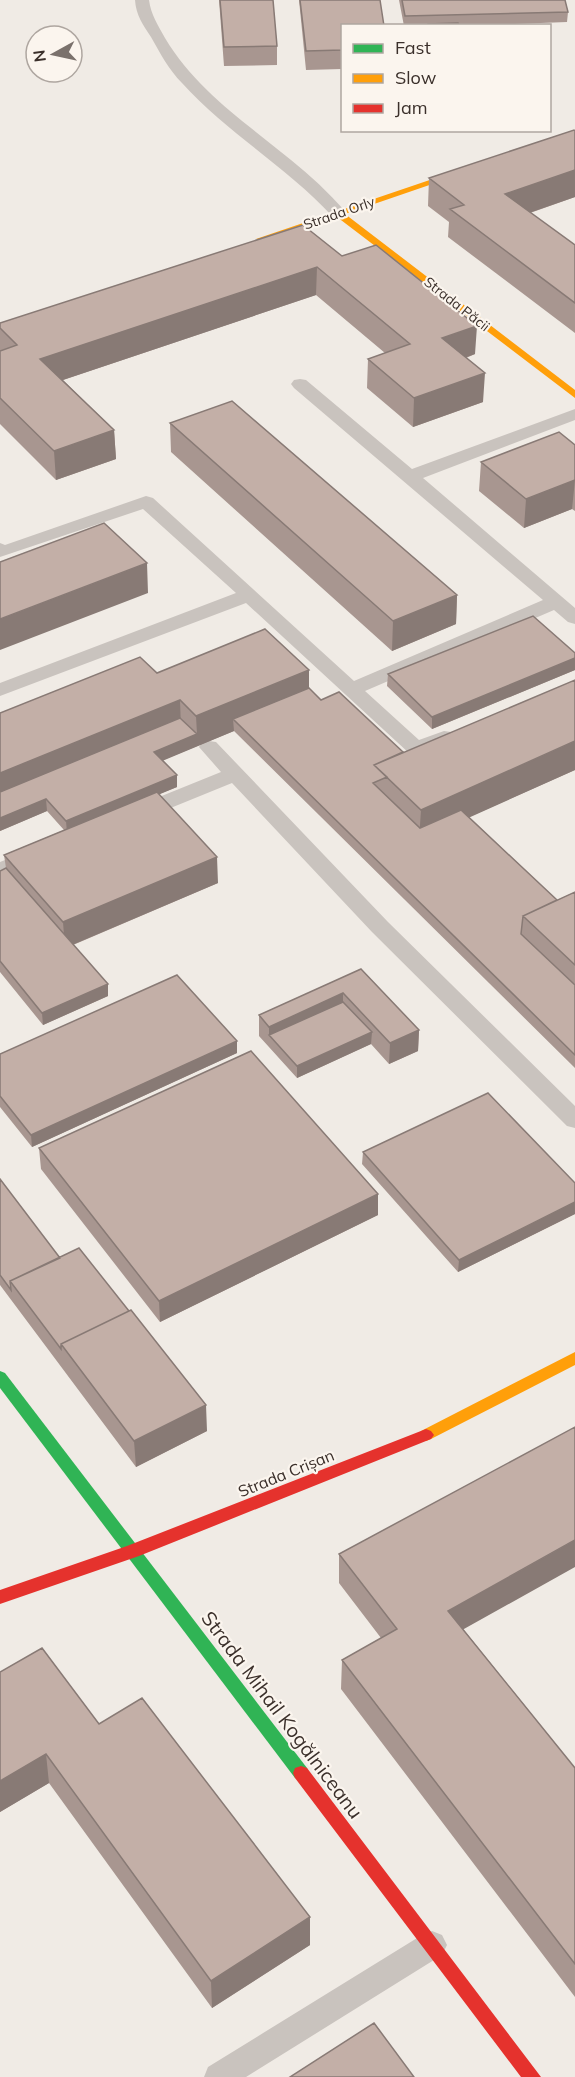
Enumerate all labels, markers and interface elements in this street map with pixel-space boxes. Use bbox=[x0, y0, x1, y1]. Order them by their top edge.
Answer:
north arrow bbox=[24, 24, 84, 84]
legend bbox=[341, 24, 551, 132]
text: Fast bbox=[395, 36, 431, 59]
text: N bbox=[28, 49, 50, 63]
text: Slow bbox=[395, 66, 437, 89]
text: Jam bbox=[395, 96, 428, 119]
street label: Strada Orly bbox=[301, 192, 378, 234]
street label: Strada Păcii bbox=[420, 273, 494, 335]
street label: Strada Crișan bbox=[235, 1445, 337, 1501]
street label: Strada Mihail Kogălniceanu bbox=[196, 1606, 369, 1823]

